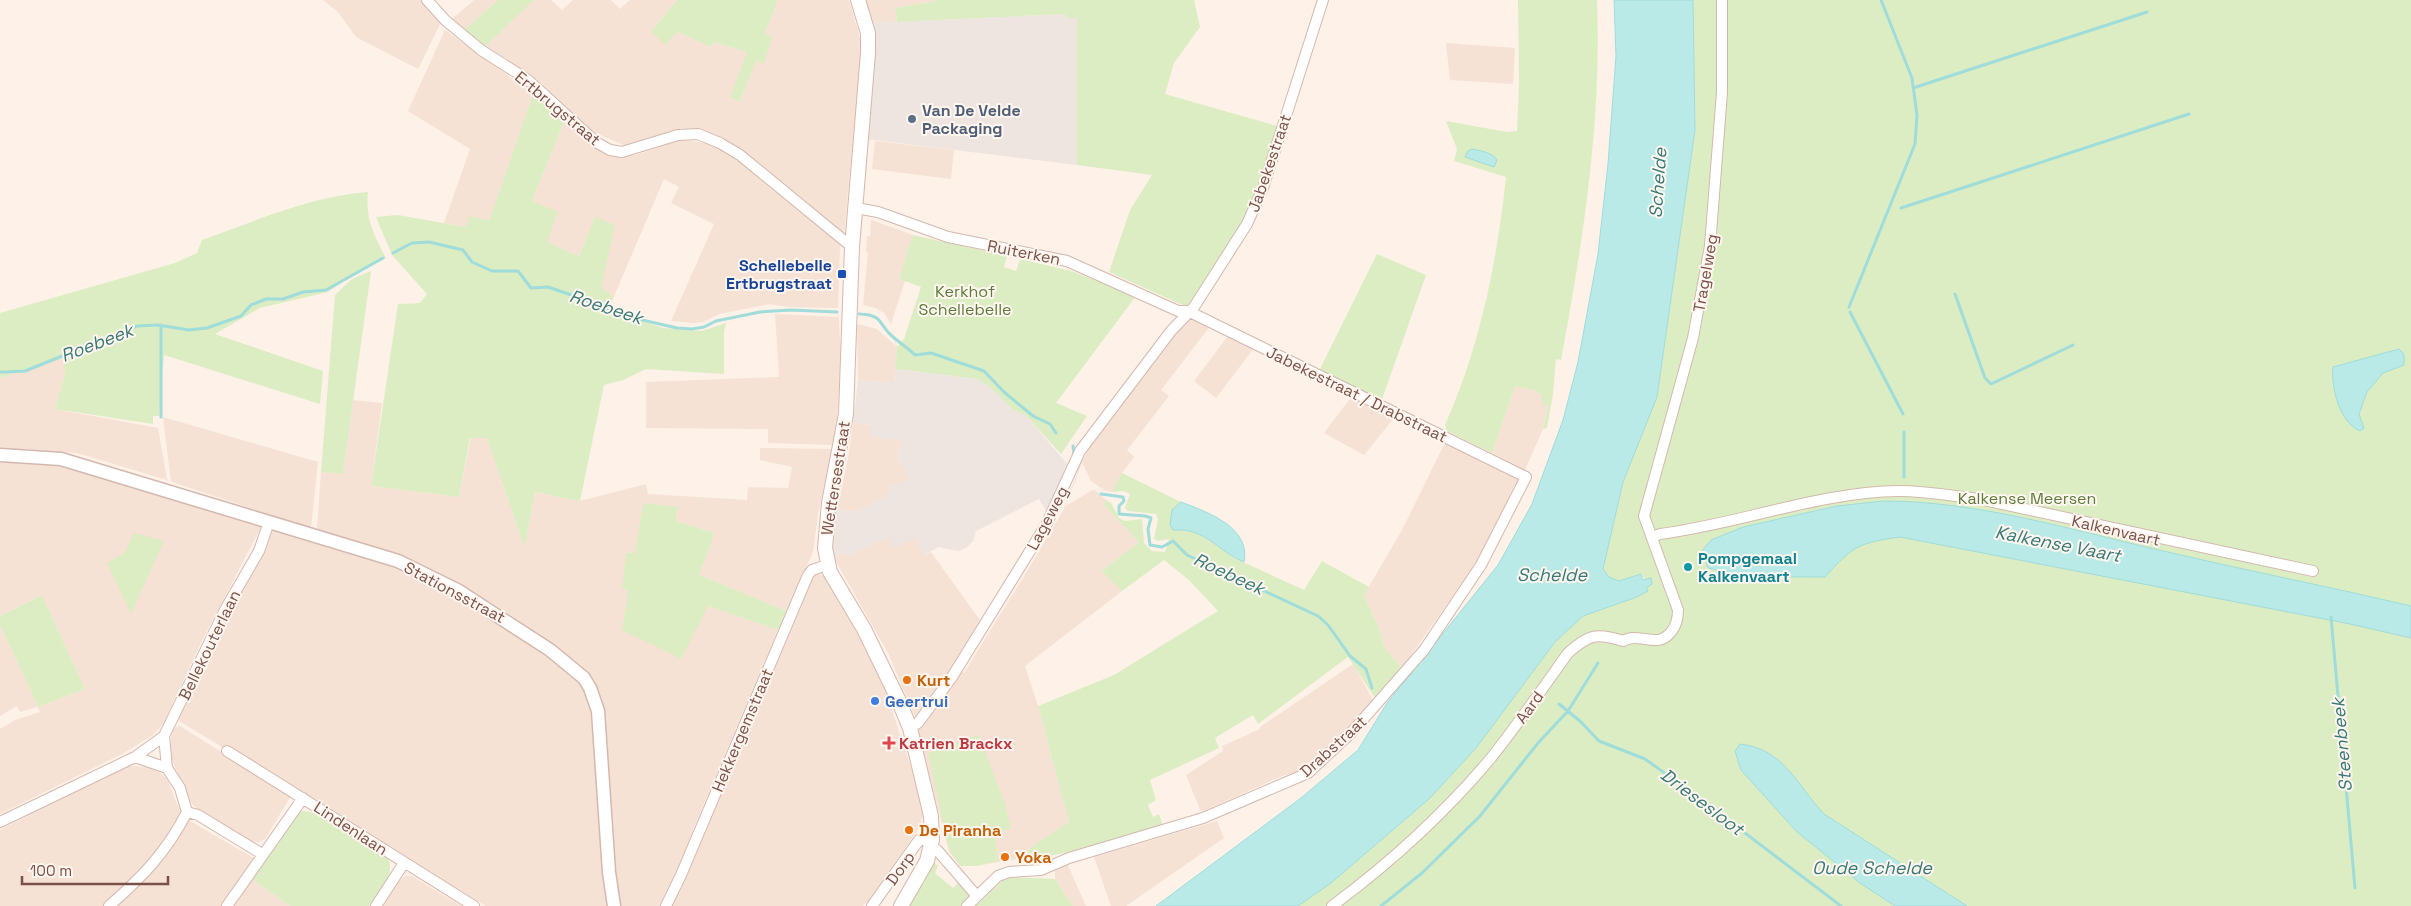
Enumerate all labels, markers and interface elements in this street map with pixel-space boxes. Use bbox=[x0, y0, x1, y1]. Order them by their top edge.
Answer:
street label: Ertbrugstraat bbox=[511, 66, 605, 150]
place label: Van De Velde Packaging bbox=[922, 100, 1021, 139]
street label: Jabekestraat bbox=[1243, 111, 1296, 215]
marker: Van De Velde Packaging bbox=[906, 113, 918, 125]
water label: Schelde bbox=[1644, 146, 1672, 219]
street label: Tragelweg bbox=[1688, 232, 1723, 314]
street label: Ruiterken bbox=[986, 235, 1062, 270]
place label: Schellebelle Ertbrugstraat bbox=[726, 255, 832, 294]
marker: Schellebelle Ertbrugstraat bbox=[836, 268, 848, 280]
park label: Kerkhof Schellebelle bbox=[918, 281, 1012, 320]
water label: Roebeek bbox=[567, 284, 648, 330]
water label: Roebeek bbox=[57, 317, 138, 367]
street label: Jabekestraat / Drabstraat bbox=[1263, 341, 1451, 448]
street label: Wettersestraat bbox=[816, 419, 855, 537]
street label: Lageweg bbox=[1022, 483, 1073, 554]
park label: Kalkense Meersen bbox=[1958, 488, 2096, 509]
street label: Kalkenvaart bbox=[2070, 510, 2162, 551]
water label: Kalkense Vaart bbox=[1993, 520, 2125, 567]
water label: Roebeek bbox=[1190, 547, 1270, 601]
place label: Pompgemaal Kalkenvaart bbox=[1698, 548, 1797, 587]
street label: Stationsstraat bbox=[400, 557, 509, 628]
marker: Pompgemaal Kalkenvaart bbox=[1682, 561, 1694, 573]
water label: Schelde bbox=[1517, 563, 1588, 586]
street label: Bellekouterlaan bbox=[174, 587, 245, 704]
street label: Hekkergemstraat bbox=[707, 665, 778, 795]
place label: Kurt bbox=[917, 670, 950, 691]
marker: Kurt bbox=[901, 674, 913, 686]
street label: Aard bbox=[1511, 687, 1548, 728]
place label: Geertrui bbox=[885, 691, 948, 712]
marker: Geertrui bbox=[869, 695, 881, 707]
water label: Steenbeek bbox=[2326, 695, 2357, 793]
street label: Drabstraat bbox=[1296, 711, 1371, 782]
place label: Katrien Brackx bbox=[899, 733, 1013, 754]
marker: Katrien Brackx bbox=[883, 737, 895, 749]
water label: Driesesloot bbox=[1656, 763, 1750, 841]
street label: Lindenlaan bbox=[310, 797, 392, 860]
place label: De Piranha bbox=[919, 820, 1001, 841]
marker: De Piranha bbox=[903, 824, 915, 836]
street label: Dorp bbox=[881, 847, 920, 889]
place label: Yoka bbox=[1015, 847, 1051, 868]
marker: Yoka bbox=[999, 851, 1011, 863]
scale bar bbox=[22, 854, 169, 886]
water label: Oude Schelde bbox=[1812, 856, 1933, 879]
text: 100 m bbox=[30, 861, 72, 880]

